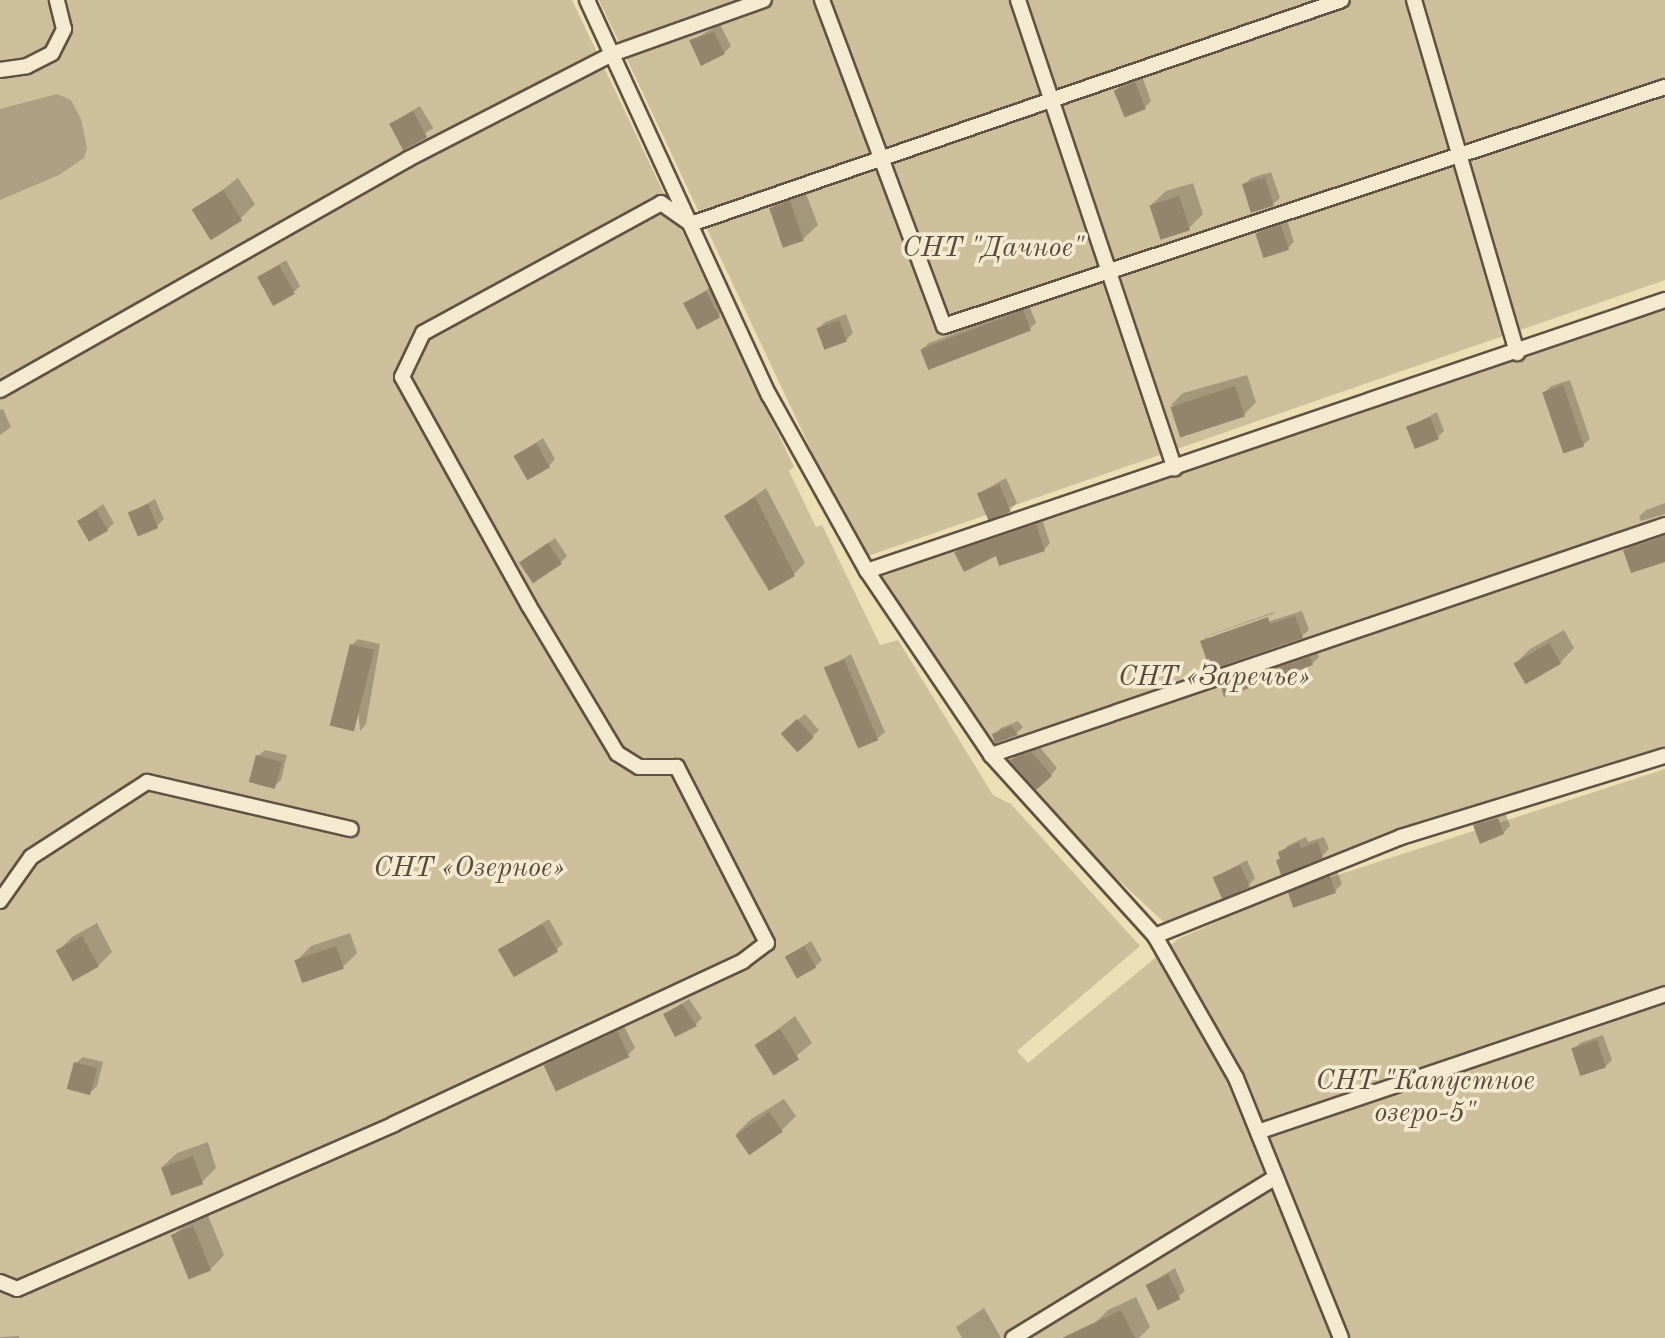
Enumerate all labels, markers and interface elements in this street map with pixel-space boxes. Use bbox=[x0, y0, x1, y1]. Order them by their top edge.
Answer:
park label: СНТ "Дачное" bbox=[902, 232, 1084, 266]
park label: СНТ «Заречье» bbox=[1118, 661, 1310, 695]
park label: СНТ «Озерное» bbox=[373, 852, 565, 886]
park label: СНТ "Капустное озеро-5" bbox=[1315, 1065, 1535, 1131]

